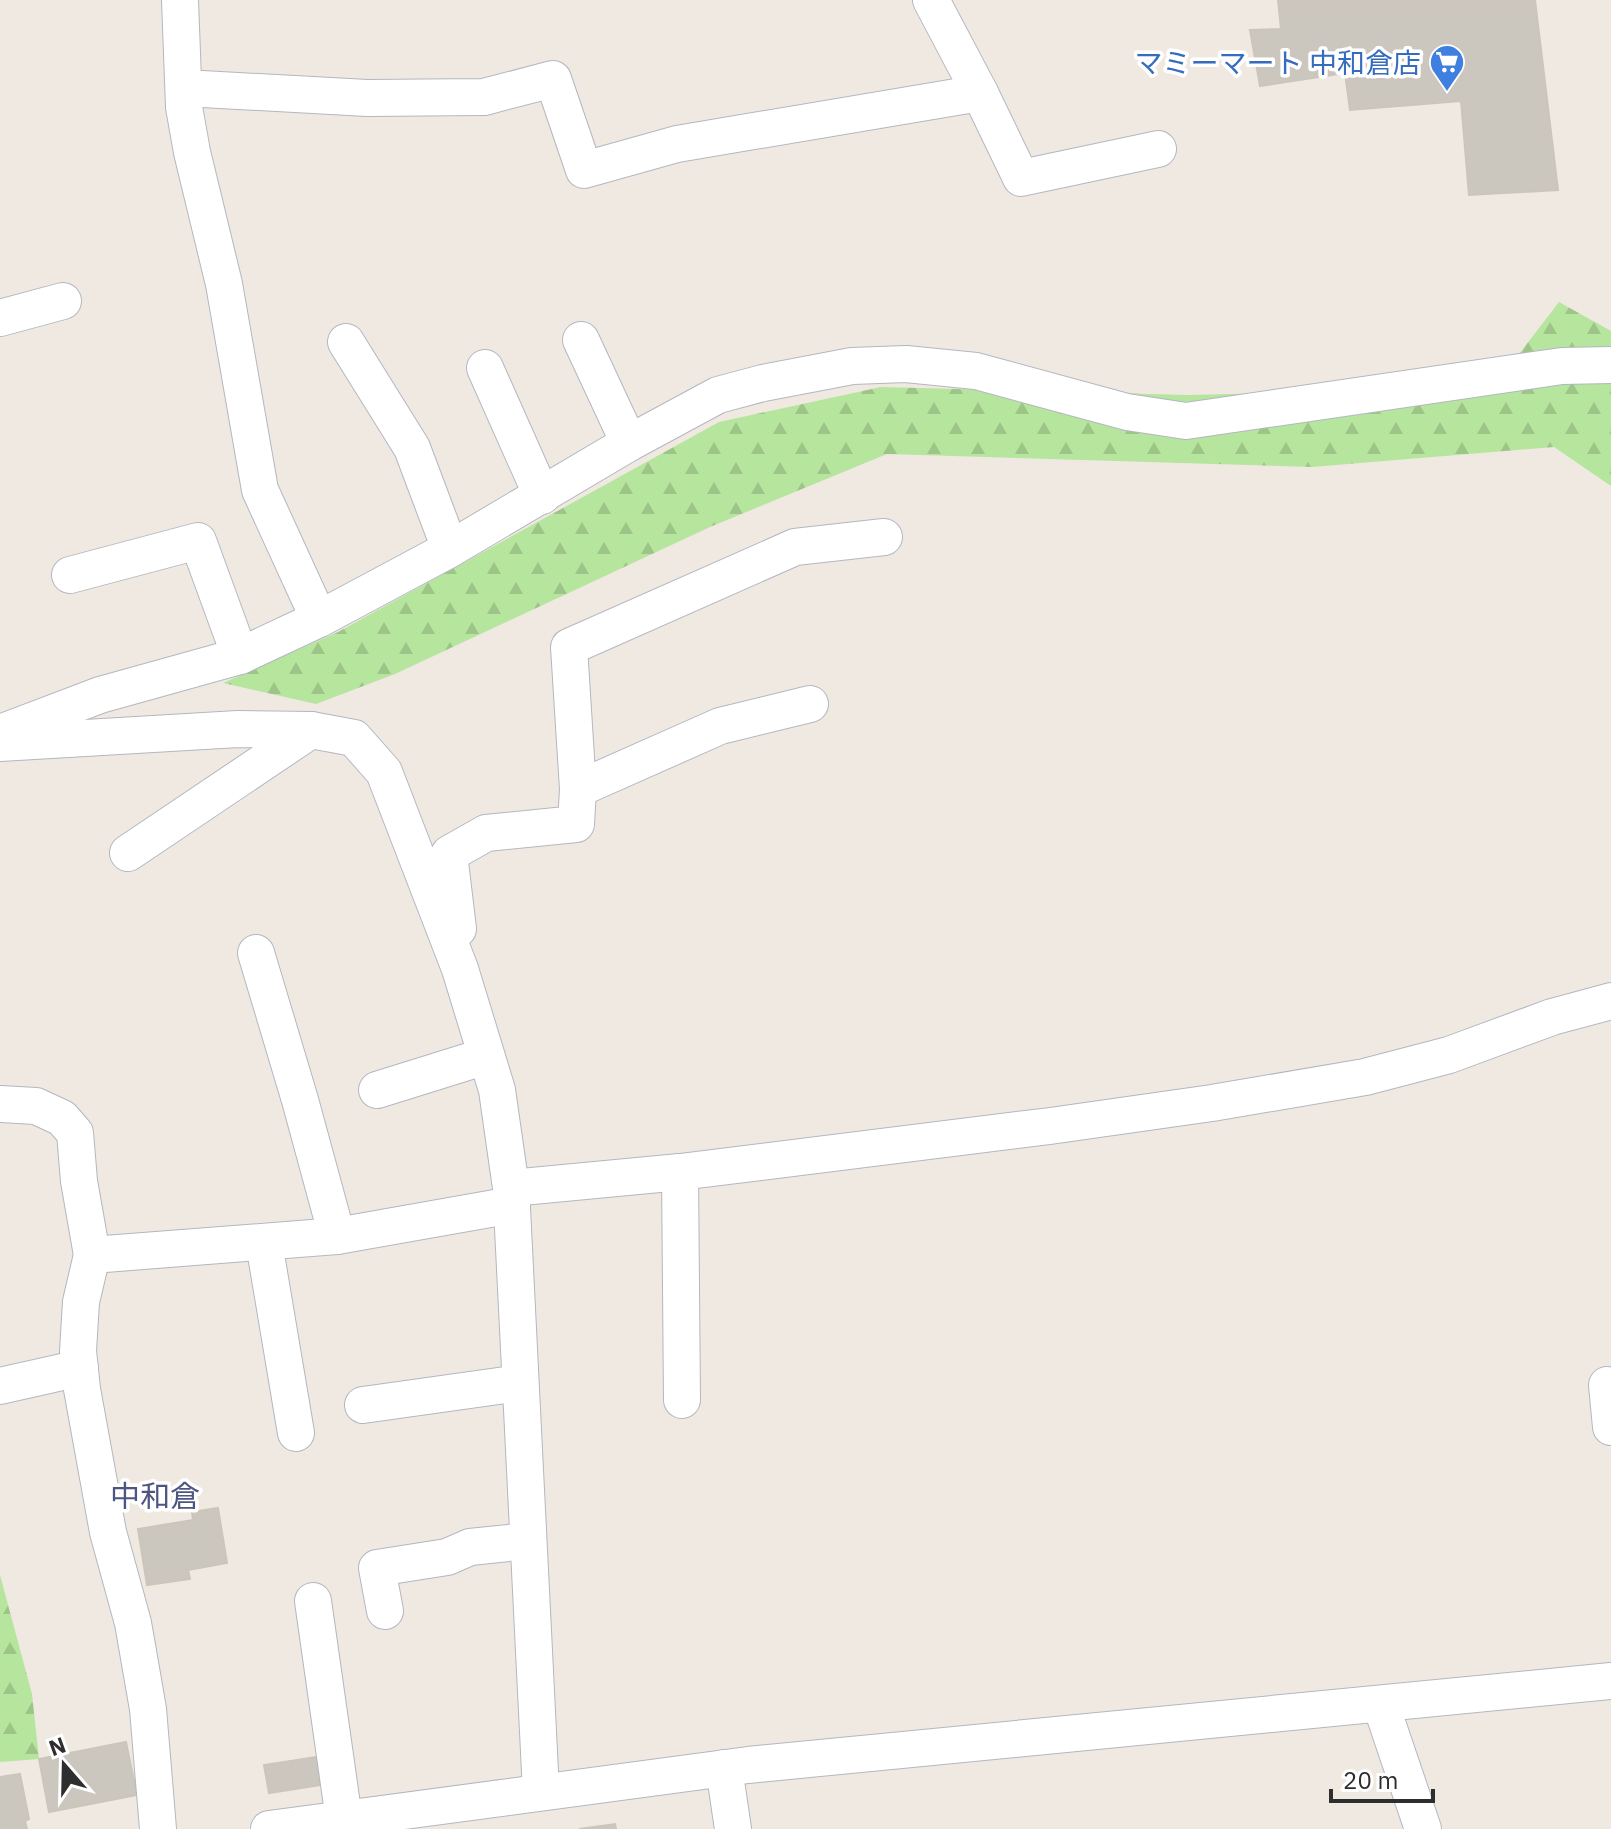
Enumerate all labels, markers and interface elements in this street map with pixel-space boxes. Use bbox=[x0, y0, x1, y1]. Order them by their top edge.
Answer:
supermarket icon: マミーマート 中和倉店 bbox=[1428, 43, 1466, 93]
place label: マミーマート 中和倉店 bbox=[1134, 44, 1421, 81]
district label: 中和倉 bbox=[110, 1476, 200, 1515]
north arrow bbox=[24, 1725, 104, 1805]
text: N bbox=[45, 1729, 69, 1762]
scale bar bbox=[1331, 1753, 1433, 1803]
text: 20 m bbox=[1343, 1764, 1398, 1796]

